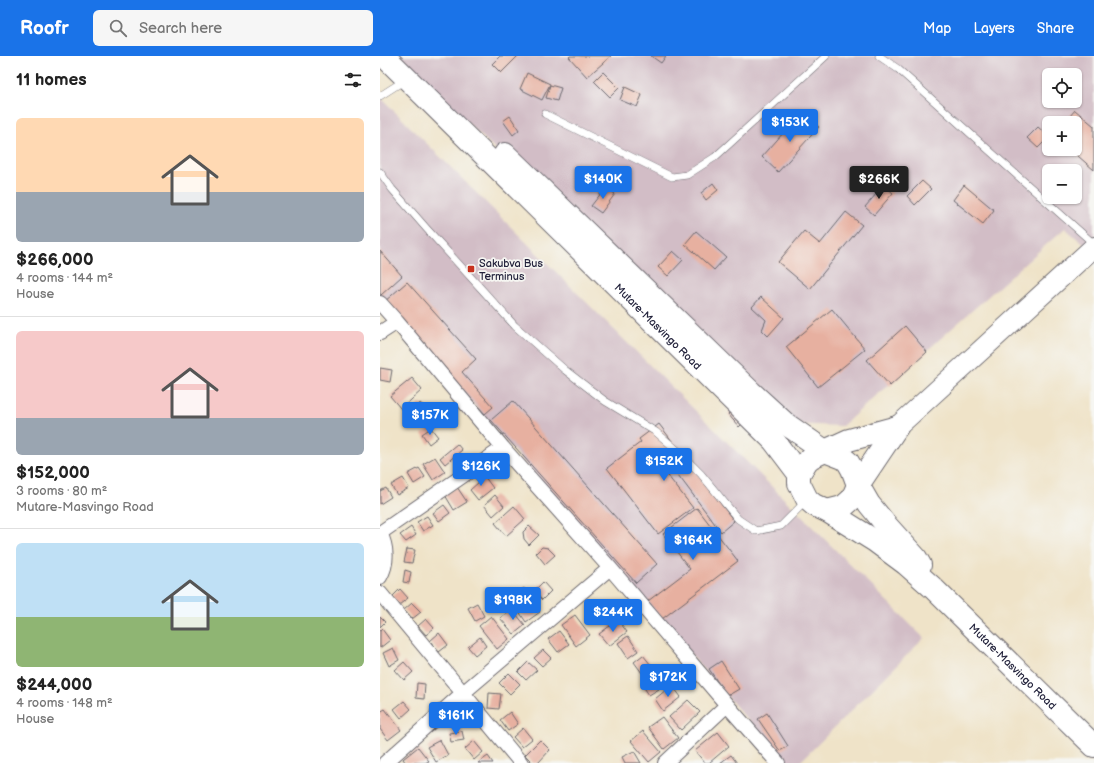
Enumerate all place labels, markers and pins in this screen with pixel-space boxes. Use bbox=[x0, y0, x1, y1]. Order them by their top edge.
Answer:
pin: $153K bbox=[762, 109, 818, 143]
pin: $140K bbox=[575, 166, 631, 200]
pin: $266K bbox=[851, 166, 907, 200]
place label: Sakubva Bus Terminus bbox=[479, 257, 543, 283]
marker: Sakubva Bus Terminus bbox=[466, 264, 476, 274]
pin: $157K bbox=[402, 402, 458, 436]
pin: $152K bbox=[636, 448, 692, 482]
pin: $126K bbox=[453, 453, 509, 487]
pin: $164K bbox=[665, 527, 721, 561]
pin: $198K bbox=[485, 587, 541, 621]
pin: $244K bbox=[585, 599, 641, 633]
pin: $172K bbox=[640, 664, 696, 698]
pin: $161K bbox=[428, 702, 484, 736]

